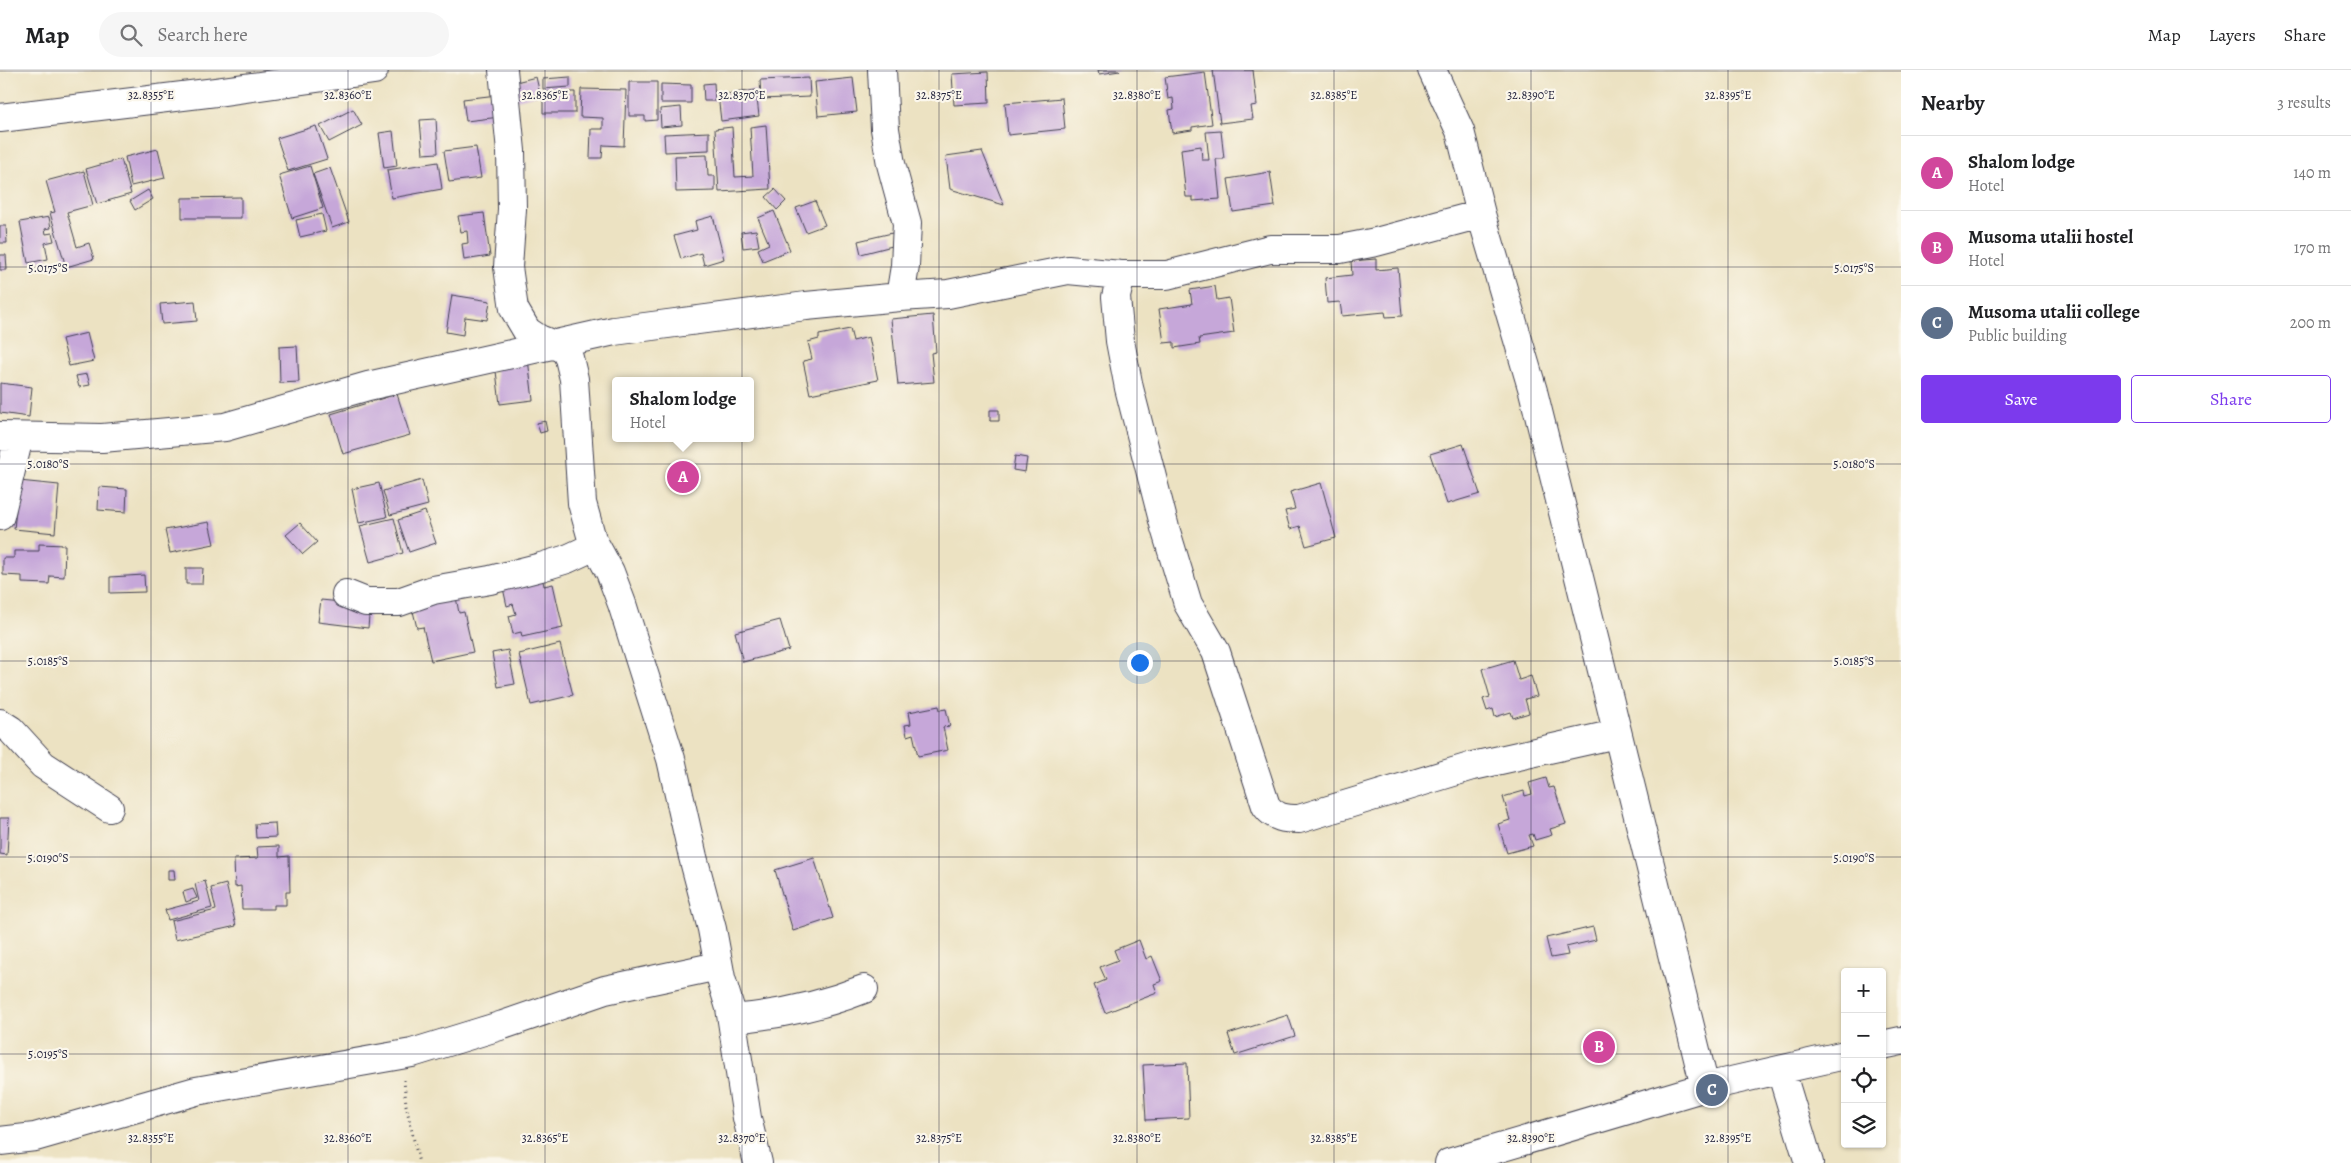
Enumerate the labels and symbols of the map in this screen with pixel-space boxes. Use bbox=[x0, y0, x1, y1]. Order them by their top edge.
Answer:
text: 32.8355°E bbox=[128, 87, 174, 103]
text: 32.8360°E bbox=[324, 87, 372, 103]
text: 32.8365°E bbox=[522, 87, 568, 103]
text: 32.8370°E bbox=[718, 87, 766, 103]
text: 32.8375°E bbox=[916, 87, 962, 103]
text: 32.8380°E bbox=[1113, 87, 1161, 103]
text: 32.8385°E bbox=[1311, 87, 1357, 103]
text: 32.8390°E bbox=[1507, 87, 1555, 103]
text: 32.8395°E bbox=[1705, 87, 1751, 103]
text: 5.0175°S bbox=[28, 260, 68, 276]
text: 5.0175°S bbox=[1834, 260, 1874, 276]
text: 5.0180°S bbox=[27, 456, 69, 472]
text: 5.0180°S bbox=[1833, 456, 1875, 472]
pin: A bbox=[667, 458, 699, 496]
your location bbox=[1127, 650, 1153, 676]
text: 5.0185°S bbox=[28, 653, 68, 669]
text: 5.0185°S bbox=[1834, 653, 1874, 669]
text: 5.0190°S bbox=[27, 850, 69, 866]
text: 5.0190°S bbox=[1833, 850, 1875, 866]
pin: B bbox=[1583, 1028, 1615, 1066]
text: 5.0195°S bbox=[28, 1046, 68, 1062]
pin: C bbox=[1696, 1071, 1728, 1109]
text: 32.8355°E bbox=[128, 1130, 174, 1146]
text: 32.8360°E bbox=[324, 1130, 372, 1146]
text: 32.8365°E bbox=[522, 1130, 568, 1146]
text: 32.8370°E bbox=[718, 1130, 766, 1146]
text: 32.8375°E bbox=[916, 1130, 962, 1146]
text: 32.8380°E bbox=[1113, 1130, 1161, 1146]
text: 32.8385°E bbox=[1311, 1130, 1357, 1146]
text: 32.8390°E bbox=[1507, 1130, 1555, 1146]
text: 32.8395°E bbox=[1705, 1130, 1751, 1146]

